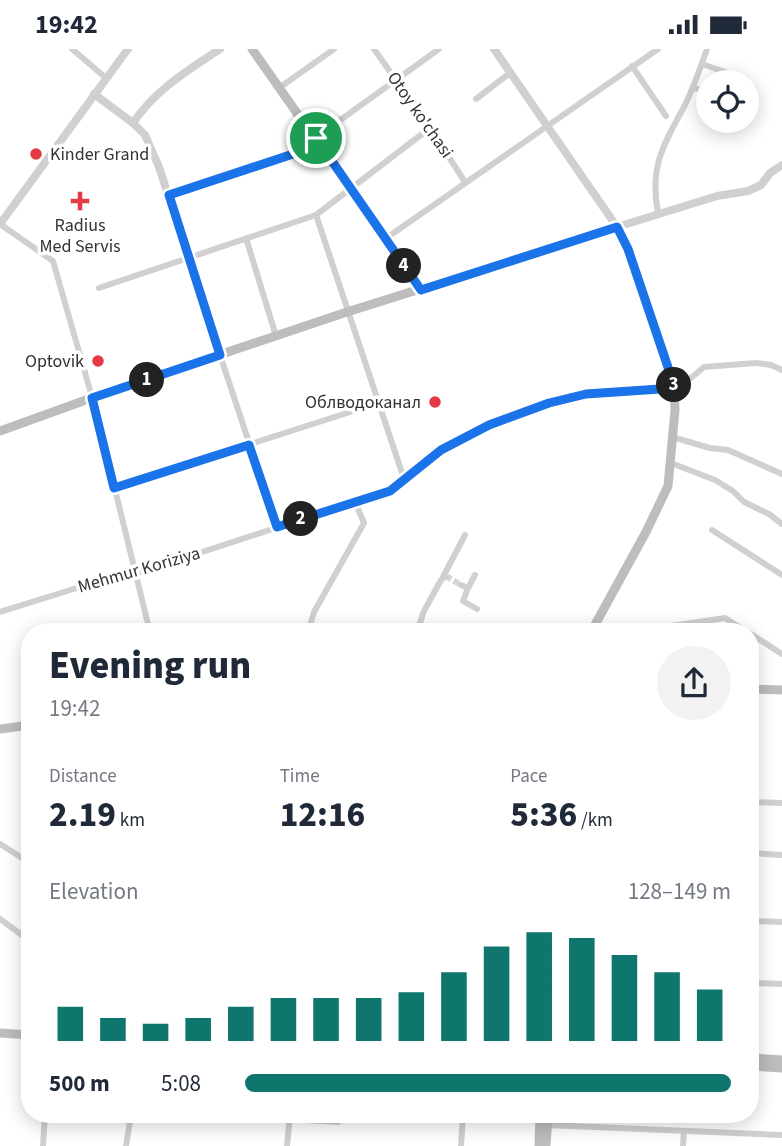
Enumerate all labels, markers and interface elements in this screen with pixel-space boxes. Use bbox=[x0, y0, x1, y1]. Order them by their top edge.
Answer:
text: 19:42 bbox=[35, 6, 98, 43]
street label: Otoy ko'chasi bbox=[381, 67, 459, 163]
map controls bbox=[696, 70, 759, 133]
button: locate bbox=[696, 70, 759, 133]
pin bbox=[286, 108, 346, 168]
icon: arrive bbox=[297, 119, 335, 157]
place label: Kinder Grand bbox=[50, 142, 149, 167]
marker: Kinder Grand bbox=[28, 146, 44, 162]
marker: Radius Med Servis bbox=[70, 191, 90, 211]
place label: Radius Med Servis bbox=[39, 213, 121, 259]
pin: 4 bbox=[386, 249, 422, 283]
text: 4 bbox=[398, 252, 409, 279]
place label: Optovik bbox=[25, 349, 84, 374]
marker: Optovik bbox=[90, 353, 106, 369]
pin: 1 bbox=[130, 363, 164, 397]
text: 1 bbox=[141, 366, 152, 393]
pin: 3 bbox=[656, 367, 692, 403]
text: 3 bbox=[668, 371, 679, 398]
place label: Облводоканал bbox=[305, 390, 421, 415]
marker: Облводоканал bbox=[427, 394, 443, 410]
pin: 2 bbox=[284, 501, 318, 537]
text: 2 bbox=[295, 505, 306, 532]
street label: Mehmur Koriziya bbox=[75, 541, 203, 599]
text: Evening run bbox=[49, 639, 251, 693]
button: share bbox=[657, 646, 731, 720]
text: 19:42 bbox=[49, 692, 100, 725]
text: Distance bbox=[49, 763, 117, 790]
text: Time bbox=[280, 763, 320, 790]
text: Pace bbox=[510, 763, 548, 790]
text: 2.19 bbox=[49, 790, 116, 840]
text: 12:16 bbox=[280, 790, 365, 840]
text: 5:36 bbox=[510, 790, 577, 840]
text: km bbox=[116, 807, 145, 834]
text: /km bbox=[577, 807, 613, 834]
text: Elevation bbox=[49, 875, 139, 908]
text: 128–149 m bbox=[628, 875, 731, 908]
text: 500 m bbox=[49, 1067, 110, 1100]
text: 5:08 bbox=[161, 1067, 201, 1100]

